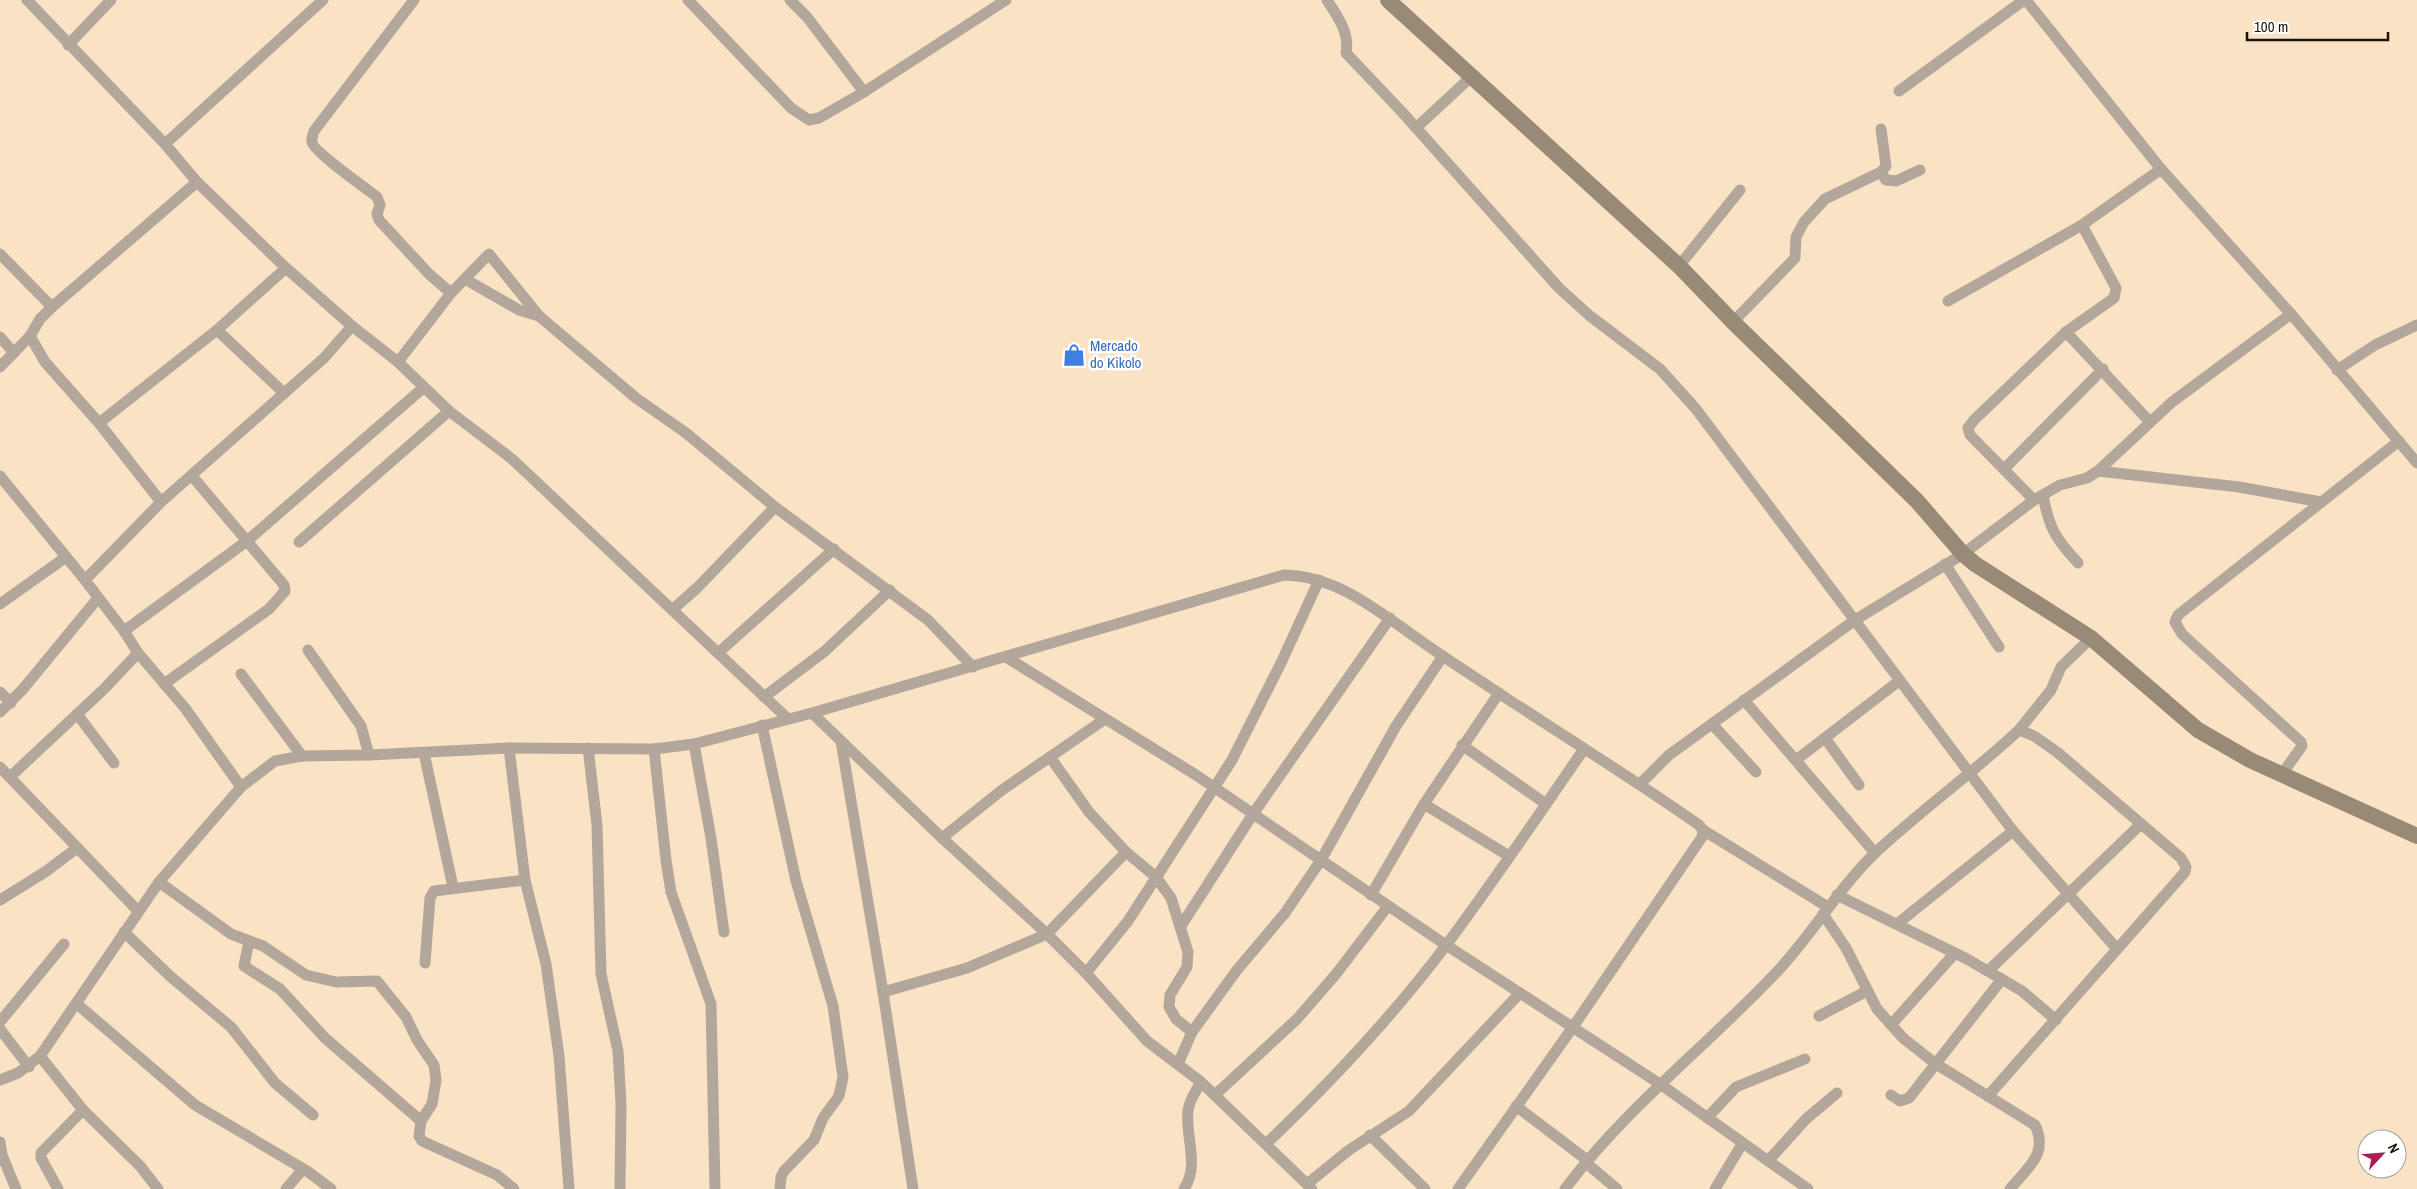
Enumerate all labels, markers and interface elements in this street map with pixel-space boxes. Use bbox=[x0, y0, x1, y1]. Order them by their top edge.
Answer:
scale bar bbox=[2247, 10, 2388, 42]
text: 100 m bbox=[2254, 16, 2288, 37]
place label: Mercado do Kikolo bbox=[1090, 335, 1141, 373]
shop icon: Mercado do Kikolo bbox=[1061, 342, 1087, 368]
north arrow bbox=[2357, 1129, 2407, 1179]
text: N bbox=[2384, 1141, 2404, 1156]

